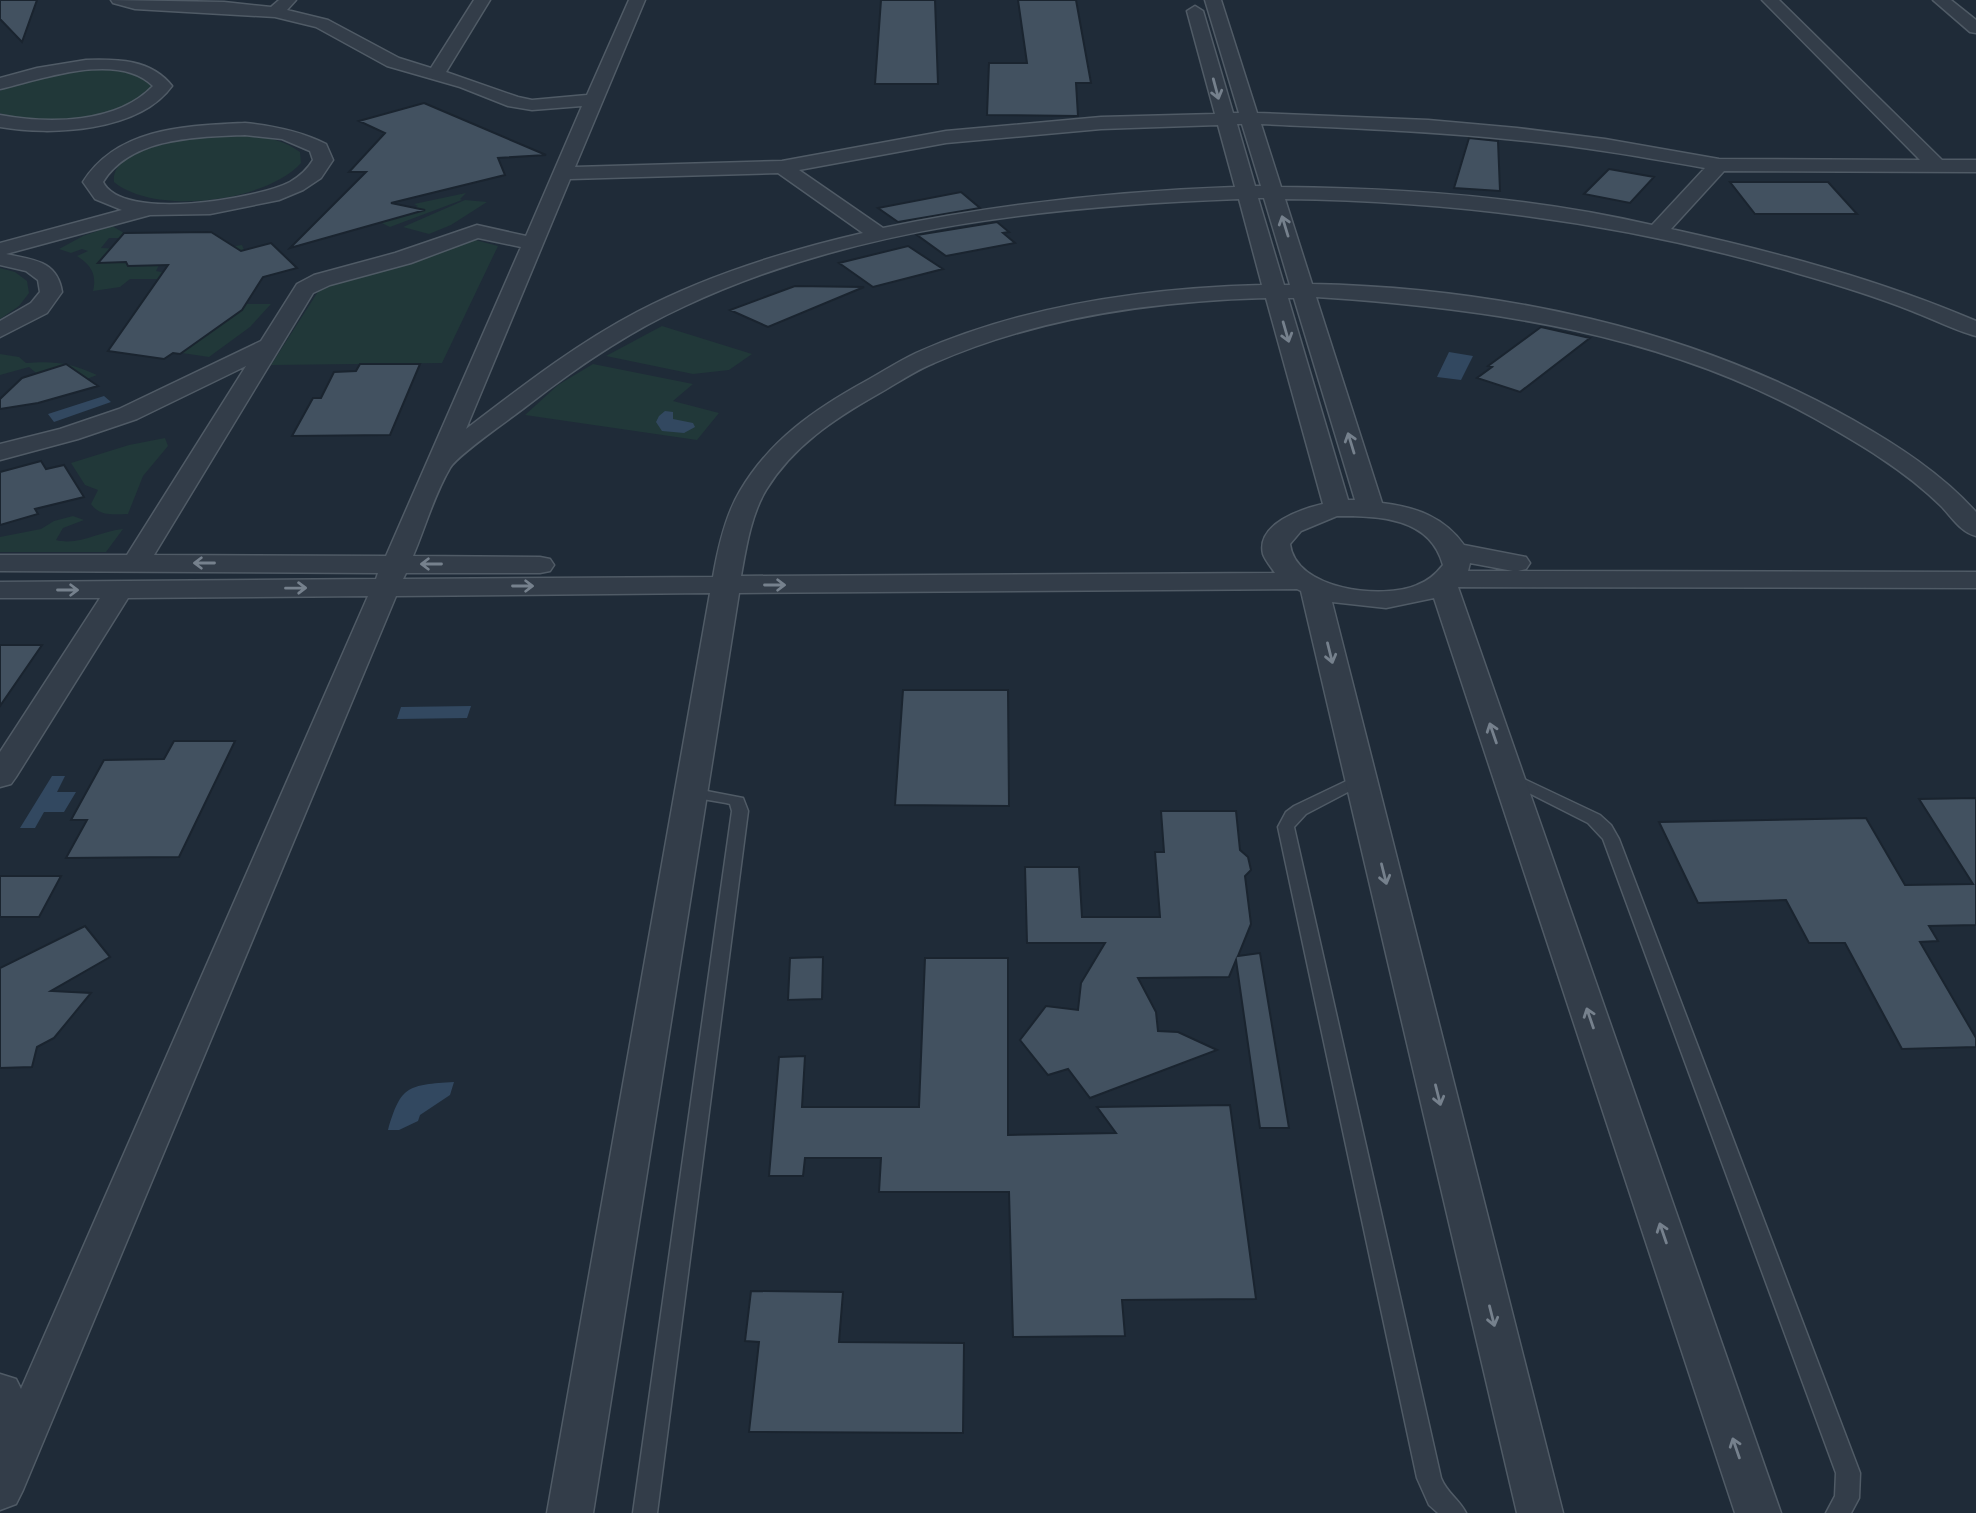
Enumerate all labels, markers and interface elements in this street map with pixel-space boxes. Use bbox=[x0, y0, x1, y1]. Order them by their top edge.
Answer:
one-way arrow bbox=[1210, 78, 1223, 100]
one-way arrow bbox=[1277, 215, 1290, 237]
one-way arrow bbox=[1280, 320, 1293, 342]
one-way arrow bbox=[1344, 433, 1356, 455]
one-way arrow bbox=[192, 556, 215, 570]
one-way arrow bbox=[420, 557, 443, 571]
one-way arrow bbox=[763, 578, 786, 592]
one-way arrow bbox=[511, 579, 534, 593]
one-way arrow bbox=[284, 581, 307, 594]
one-way arrow bbox=[56, 583, 79, 597]
one-way arrow bbox=[1324, 642, 1337, 664]
one-way arrow bbox=[1486, 722, 1498, 744]
one-way arrow bbox=[1378, 863, 1391, 885]
one-way arrow bbox=[1583, 1007, 1595, 1029]
one-way arrow bbox=[1432, 1084, 1445, 1106]
one-way arrow bbox=[1656, 1222, 1669, 1244]
one-way arrow bbox=[1486, 1305, 1499, 1327]
one-way arrow bbox=[1729, 1438, 1741, 1460]

